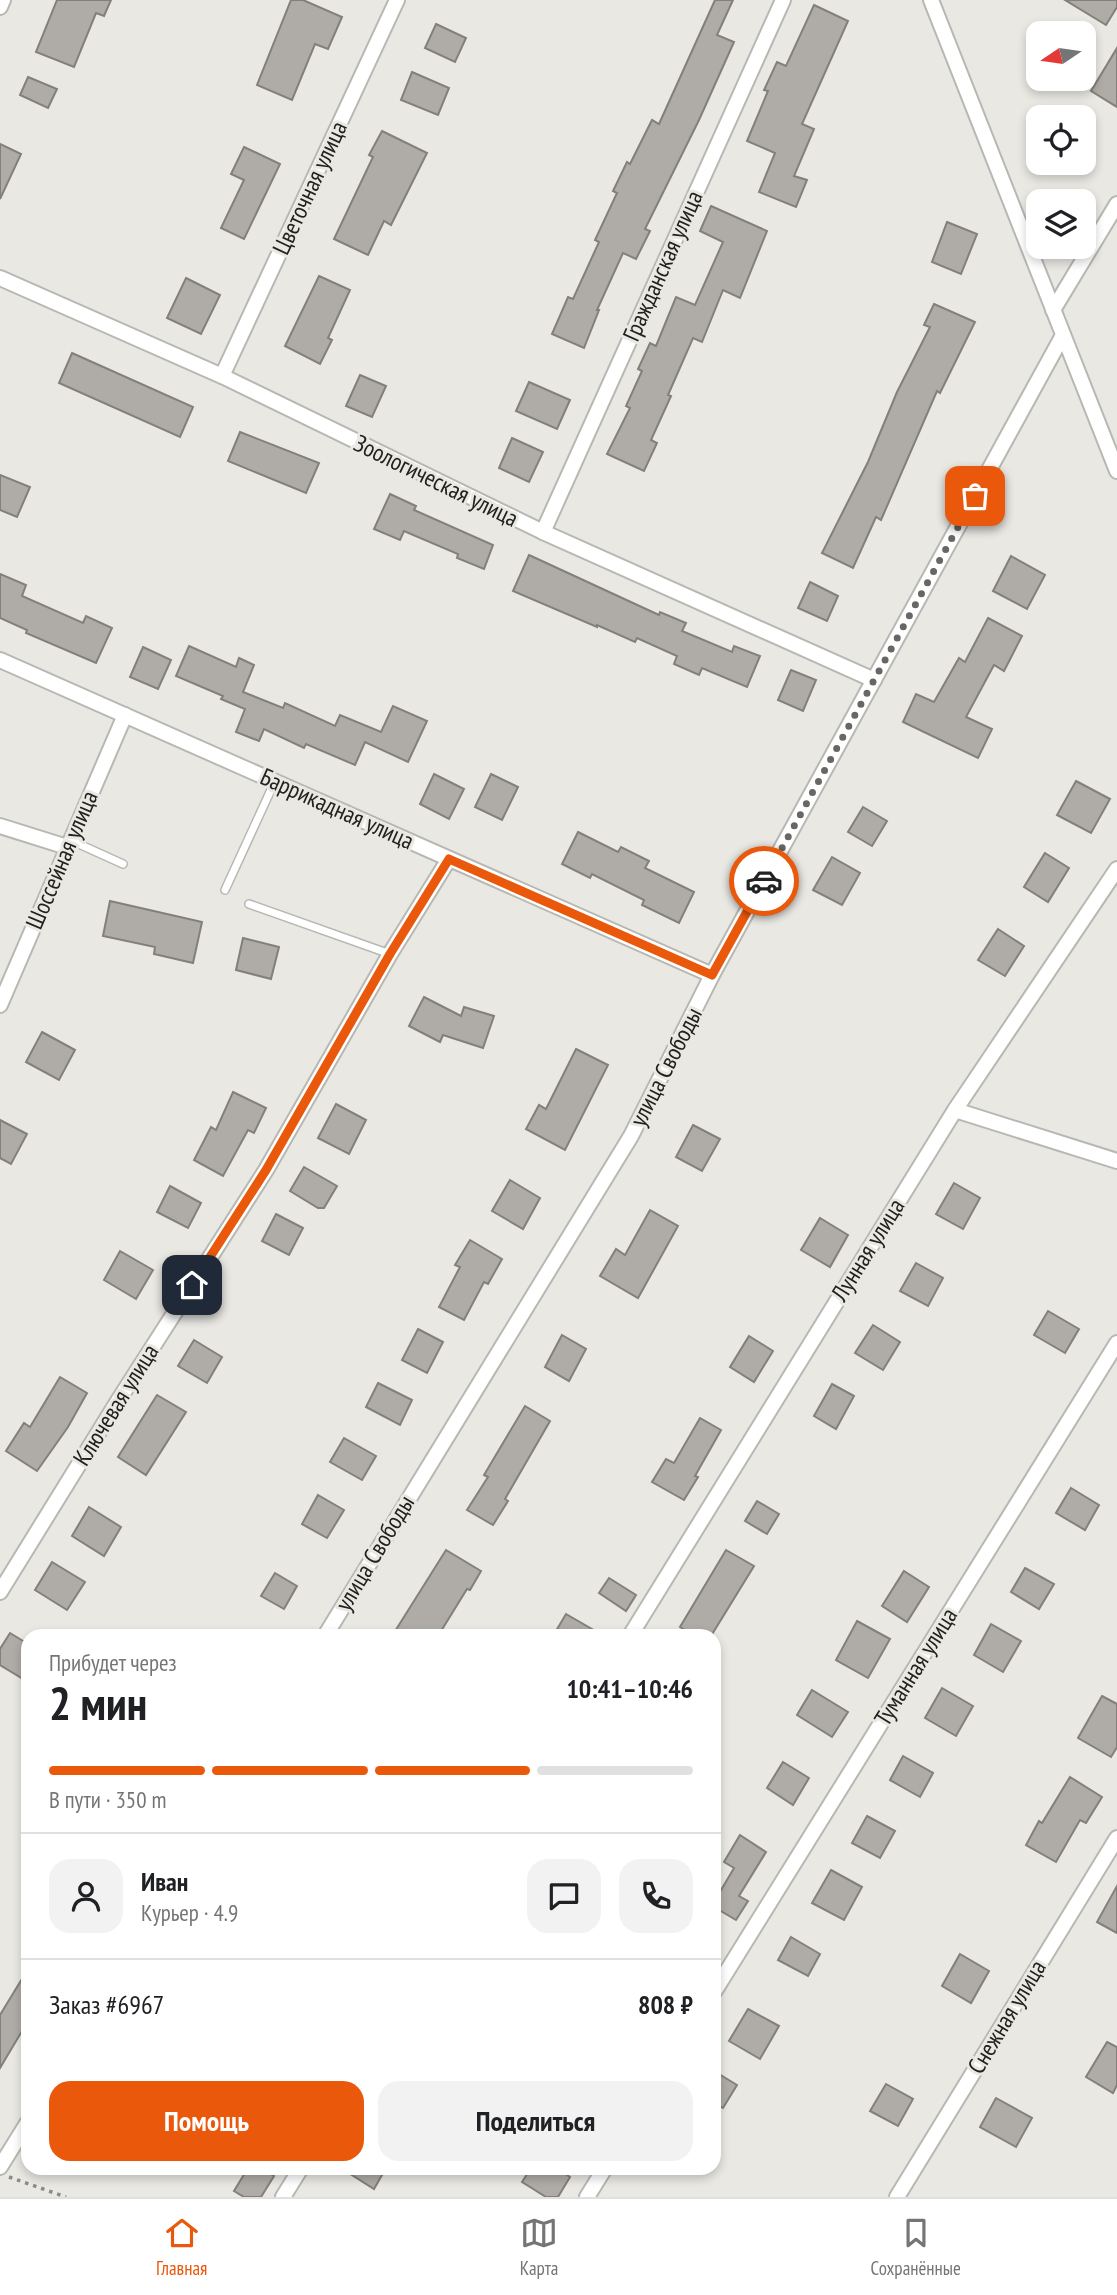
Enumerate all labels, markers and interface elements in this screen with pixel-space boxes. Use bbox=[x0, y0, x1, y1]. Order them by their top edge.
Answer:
north arrow bbox=[1026, 21, 1096, 91]
map controls bbox=[1026, 21, 1096, 259]
button: locate bbox=[1026, 105, 1096, 175]
street label: Цветочная улица bbox=[265, 116, 354, 259]
street label: Гражданская улица bbox=[616, 186, 709, 346]
button: layers bbox=[1026, 189, 1096, 259]
street label: Зоологическая улица bbox=[349, 427, 523, 534]
pin bbox=[945, 466, 1005, 526]
icon: bag bbox=[956, 477, 994, 515]
street label: Баррикадная улица bbox=[256, 761, 419, 856]
street label: Шоссейная улица bbox=[18, 786, 105, 934]
courier bbox=[729, 846, 799, 916]
icon: car bbox=[745, 862, 783, 900]
street label: улица Свободы bbox=[622, 1002, 709, 1132]
street label: Лунная улица bbox=[823, 1193, 911, 1308]
pin bbox=[162, 1255, 222, 1315]
icon: home bbox=[173, 1266, 211, 1304]
street label: Ключевая улица bbox=[66, 1338, 165, 1471]
street label: улица Свободы bbox=[328, 1489, 421, 1616]
street label: Туманная улица bbox=[867, 1602, 964, 1731]
text: Прибудет через bbox=[49, 1648, 177, 1677]
text: 10:41–10:46 bbox=[566, 1672, 693, 1705]
text: 2 мин bbox=[49, 1673, 147, 1733]
text: В пути · 350 m bbox=[49, 1785, 166, 1814]
button: person bbox=[49, 1859, 123, 1933]
button: chat bbox=[527, 1859, 601, 1933]
button: phone bbox=[619, 1859, 693, 1933]
text: Иван bbox=[141, 1865, 188, 1898]
text: Курьер · 4.9 bbox=[141, 1898, 238, 1927]
street label: Снежная улица bbox=[960, 1954, 1053, 2079]
text: Заказ #6967 bbox=[49, 1988, 164, 2021]
text: 808 ₽ bbox=[638, 1988, 693, 2021]
button: Помощь bbox=[49, 2081, 364, 2161]
button: Поделиться bbox=[378, 2081, 693, 2161]
tab: Главная bbox=[156, 2214, 207, 2280]
tab: Карта bbox=[520, 2214, 558, 2280]
tab: Сохранённые bbox=[870, 2214, 961, 2280]

